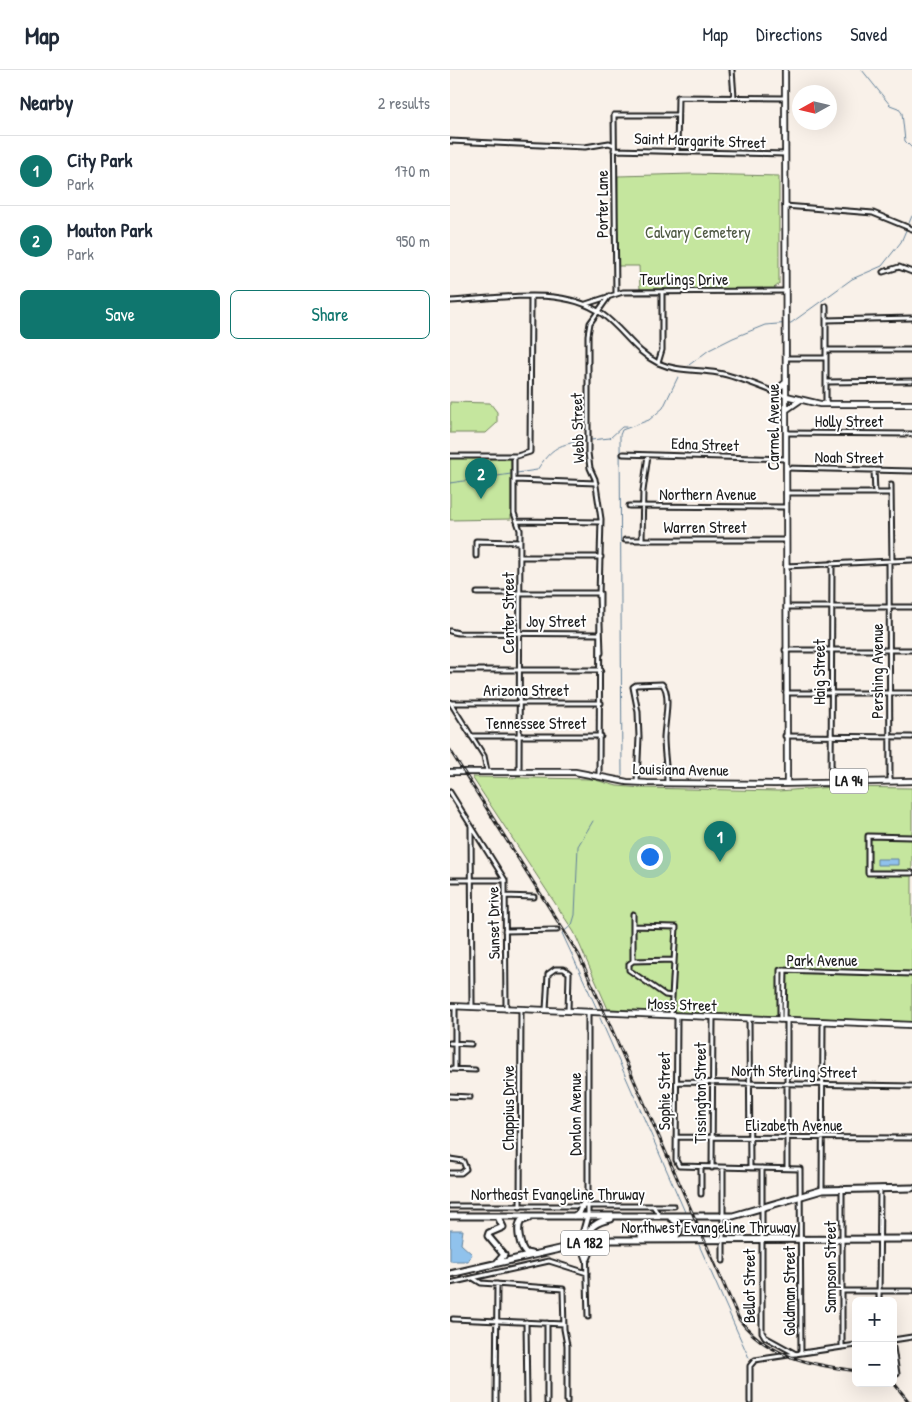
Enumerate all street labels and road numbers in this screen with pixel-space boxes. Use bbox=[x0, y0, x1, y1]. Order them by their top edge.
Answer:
street label: Saint Margarite Street bbox=[634, 127, 767, 153]
street label: Porter Lane bbox=[591, 169, 613, 238]
street label: Teurlings Drive bbox=[640, 268, 729, 290]
street label: Carmel Avenue bbox=[762, 383, 784, 470]
street label: Webb Street bbox=[565, 392, 589, 464]
street label: Holly Street bbox=[815, 410, 884, 432]
street label: Edna Street bbox=[671, 432, 740, 456]
street label: Noah Street bbox=[814, 445, 884, 469]
street label: Northern Avenue bbox=[659, 483, 757, 505]
street label: Warren Street bbox=[664, 516, 747, 538]
street label: Center Street bbox=[497, 572, 519, 654]
street label: Joy Street bbox=[526, 610, 587, 632]
street label: Pershing Avenue bbox=[866, 623, 888, 719]
street label: Haig Street bbox=[808, 639, 830, 705]
street label: Arizona Street bbox=[483, 679, 569, 701]
street label: Tennessee Street bbox=[486, 712, 587, 734]
street label: Louisiana Avenue bbox=[633, 757, 730, 781]
road number: LA 94 bbox=[830, 768, 868, 794]
street label: Sunset Drive bbox=[481, 886, 505, 960]
street label: Park Avenue bbox=[786, 949, 858, 971]
street label: Moss Street bbox=[647, 992, 717, 1016]
street label: Tissington Street bbox=[689, 1042, 711, 1144]
street label: Sophie Street bbox=[653, 1051, 675, 1130]
street label: North Sterling Street bbox=[731, 1059, 857, 1083]
street label: Chappius Drive bbox=[497, 1065, 519, 1151]
street label: Donlon Avenue bbox=[564, 1072, 586, 1156]
street label: Elizabeth Avenue bbox=[745, 1114, 843, 1136]
street label: Northeast Evangeline Thruway bbox=[471, 1183, 645, 1205]
street label: Northwest Evangeline Thruway bbox=[621, 1216, 797, 1238]
street label: Sampson Street bbox=[819, 1220, 841, 1313]
road number: LA 182 bbox=[561, 1230, 609, 1256]
street label: Goldman Street bbox=[778, 1246, 800, 1336]
street label: Bellot Street bbox=[738, 1248, 760, 1323]

